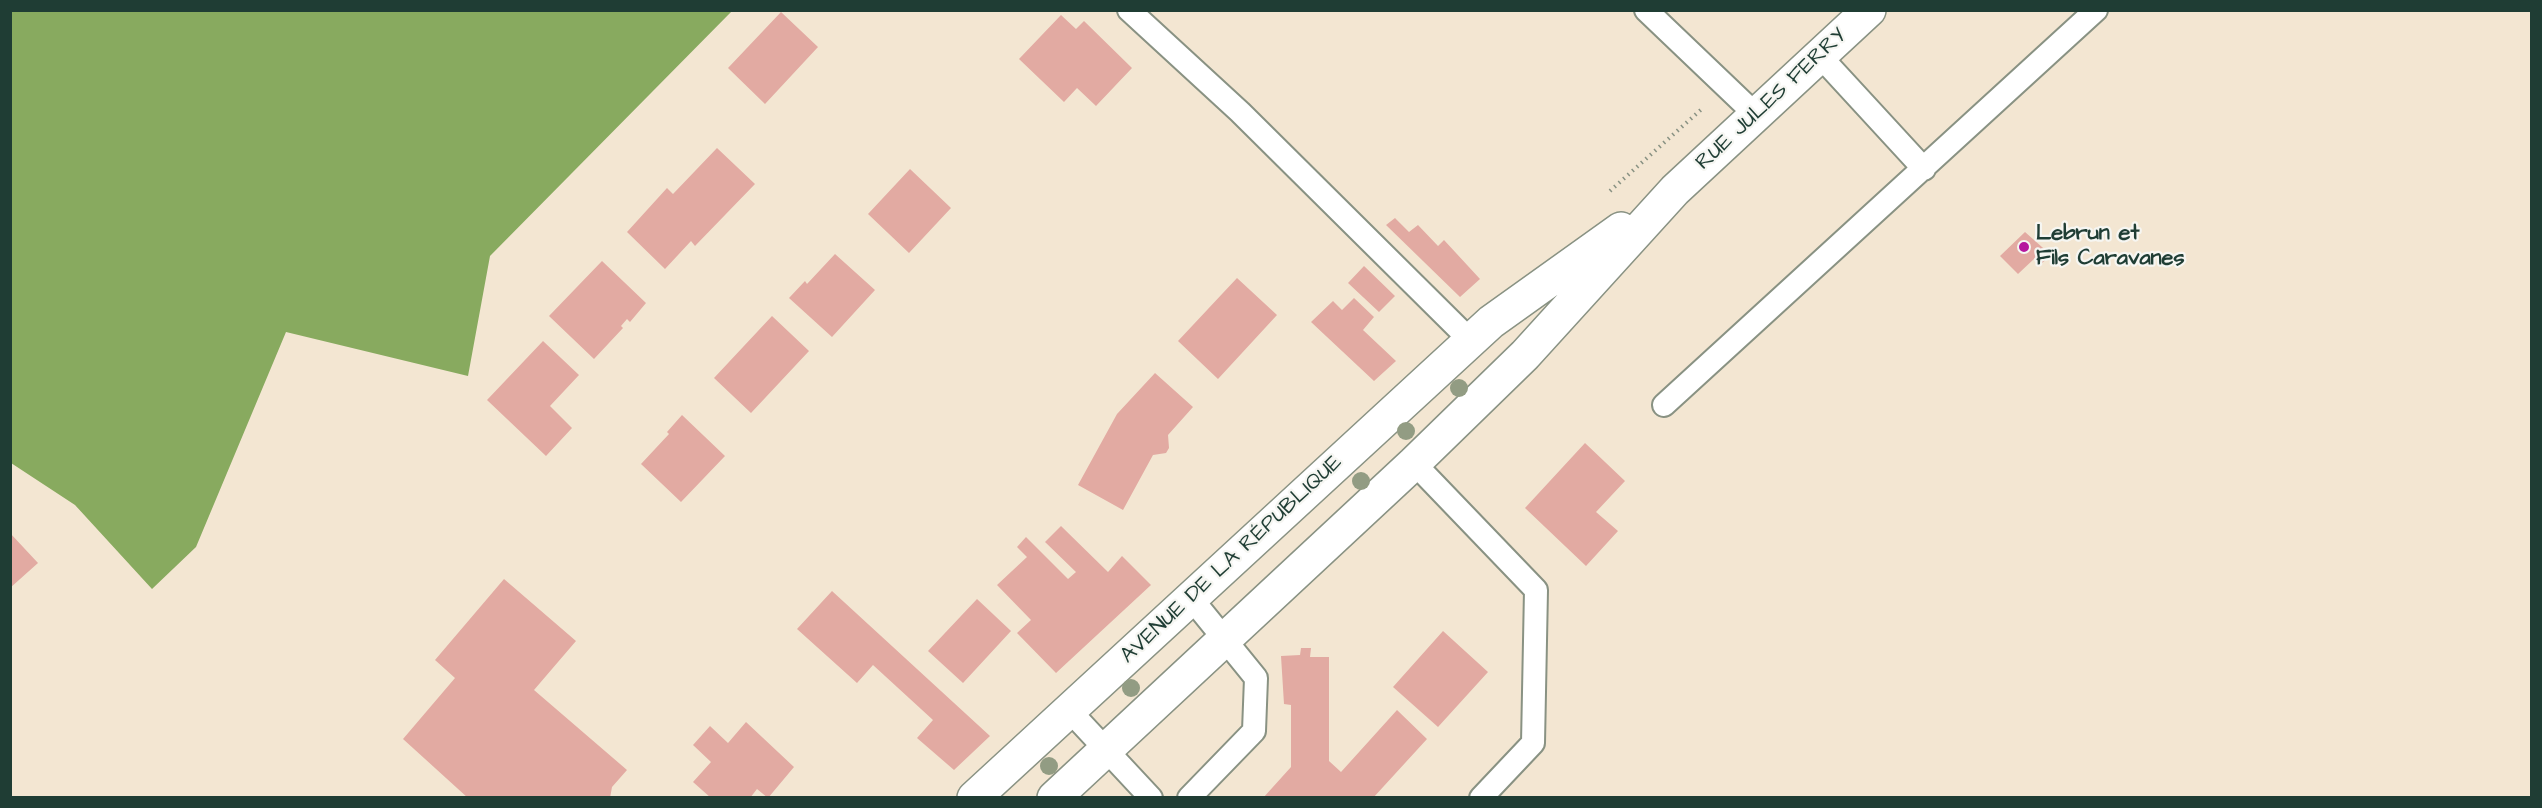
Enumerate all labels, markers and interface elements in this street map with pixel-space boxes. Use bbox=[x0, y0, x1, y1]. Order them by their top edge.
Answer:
street label: RUE JULES FERRY bbox=[1691, 23, 1853, 177]
place label: Lebrun et Fils Caravanes bbox=[2036, 221, 2185, 272]
marker: Lebrun et Fils Caravanes bbox=[2017, 240, 2031, 254]
street label: AVENUE DE LA RÉPUBLIQUE bbox=[1116, 450, 1348, 670]

